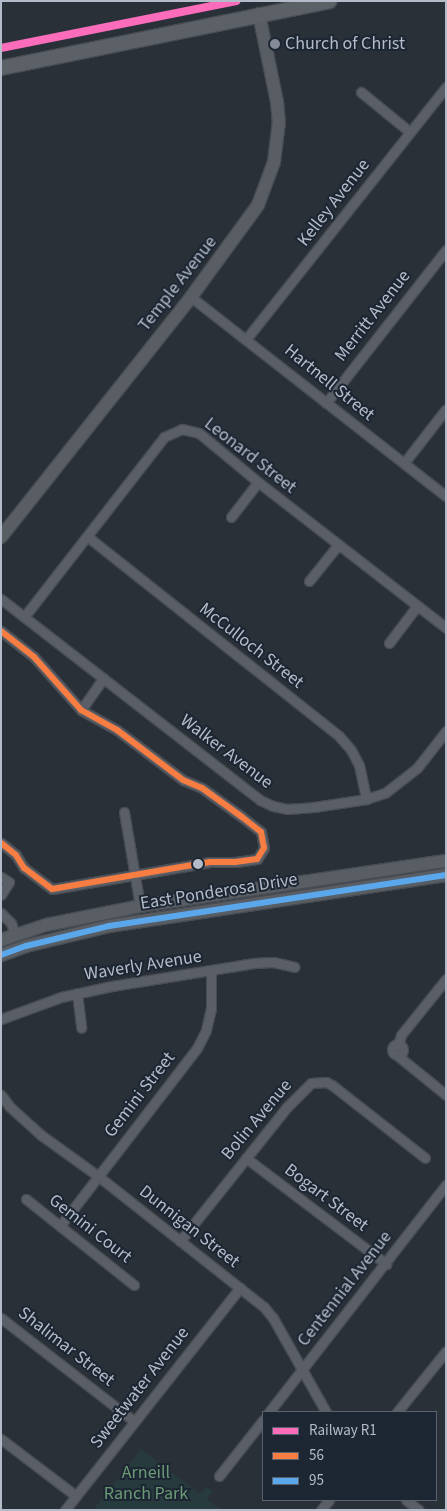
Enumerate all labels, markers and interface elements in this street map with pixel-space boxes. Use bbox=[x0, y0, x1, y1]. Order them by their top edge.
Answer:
place label: Church of Christ bbox=[285, 33, 405, 55]
marker: Church of Christ bbox=[269, 38, 281, 50]
street label: Kelley Avenue bbox=[293, 155, 375, 251]
street label: Temple Avenue bbox=[134, 232, 222, 336]
street label: Merritt Avenue bbox=[331, 266, 415, 366]
street label: Hartnell Street bbox=[280, 340, 378, 426]
street label: Leonard Street bbox=[200, 413, 300, 499]
street label: McCulloch Street bbox=[194, 598, 308, 694]
street label: Walker Avenue bbox=[175, 710, 277, 794]
unlabelled marker bbox=[193, 859, 203, 869]
street label: East Ponderosa Drive bbox=[139, 869, 299, 915]
street label: Waverly Avenue bbox=[83, 946, 203, 986]
street label: Gemini Street bbox=[100, 1048, 180, 1142]
street label: Bolin Avenue bbox=[217, 1075, 297, 1165]
street label: Bogart Street bbox=[280, 1160, 372, 1236]
street label: Dunnigan Street bbox=[135, 1181, 243, 1273]
street label: Gemini Court bbox=[44, 1190, 136, 1268]
street label: Centennial Avenue bbox=[293, 1227, 397, 1351]
street label: Shalimar Street bbox=[13, 1303, 119, 1391]
street label: Sweetwater Avenue bbox=[86, 1323, 194, 1453]
legend bbox=[262, 1411, 437, 1501]
text: Railway R1 bbox=[309, 1420, 377, 1441]
text: 56 bbox=[309, 1445, 324, 1466]
park label: Arneill Ranch Park bbox=[104, 1463, 188, 1506]
text: 95 bbox=[309, 1470, 324, 1491]

